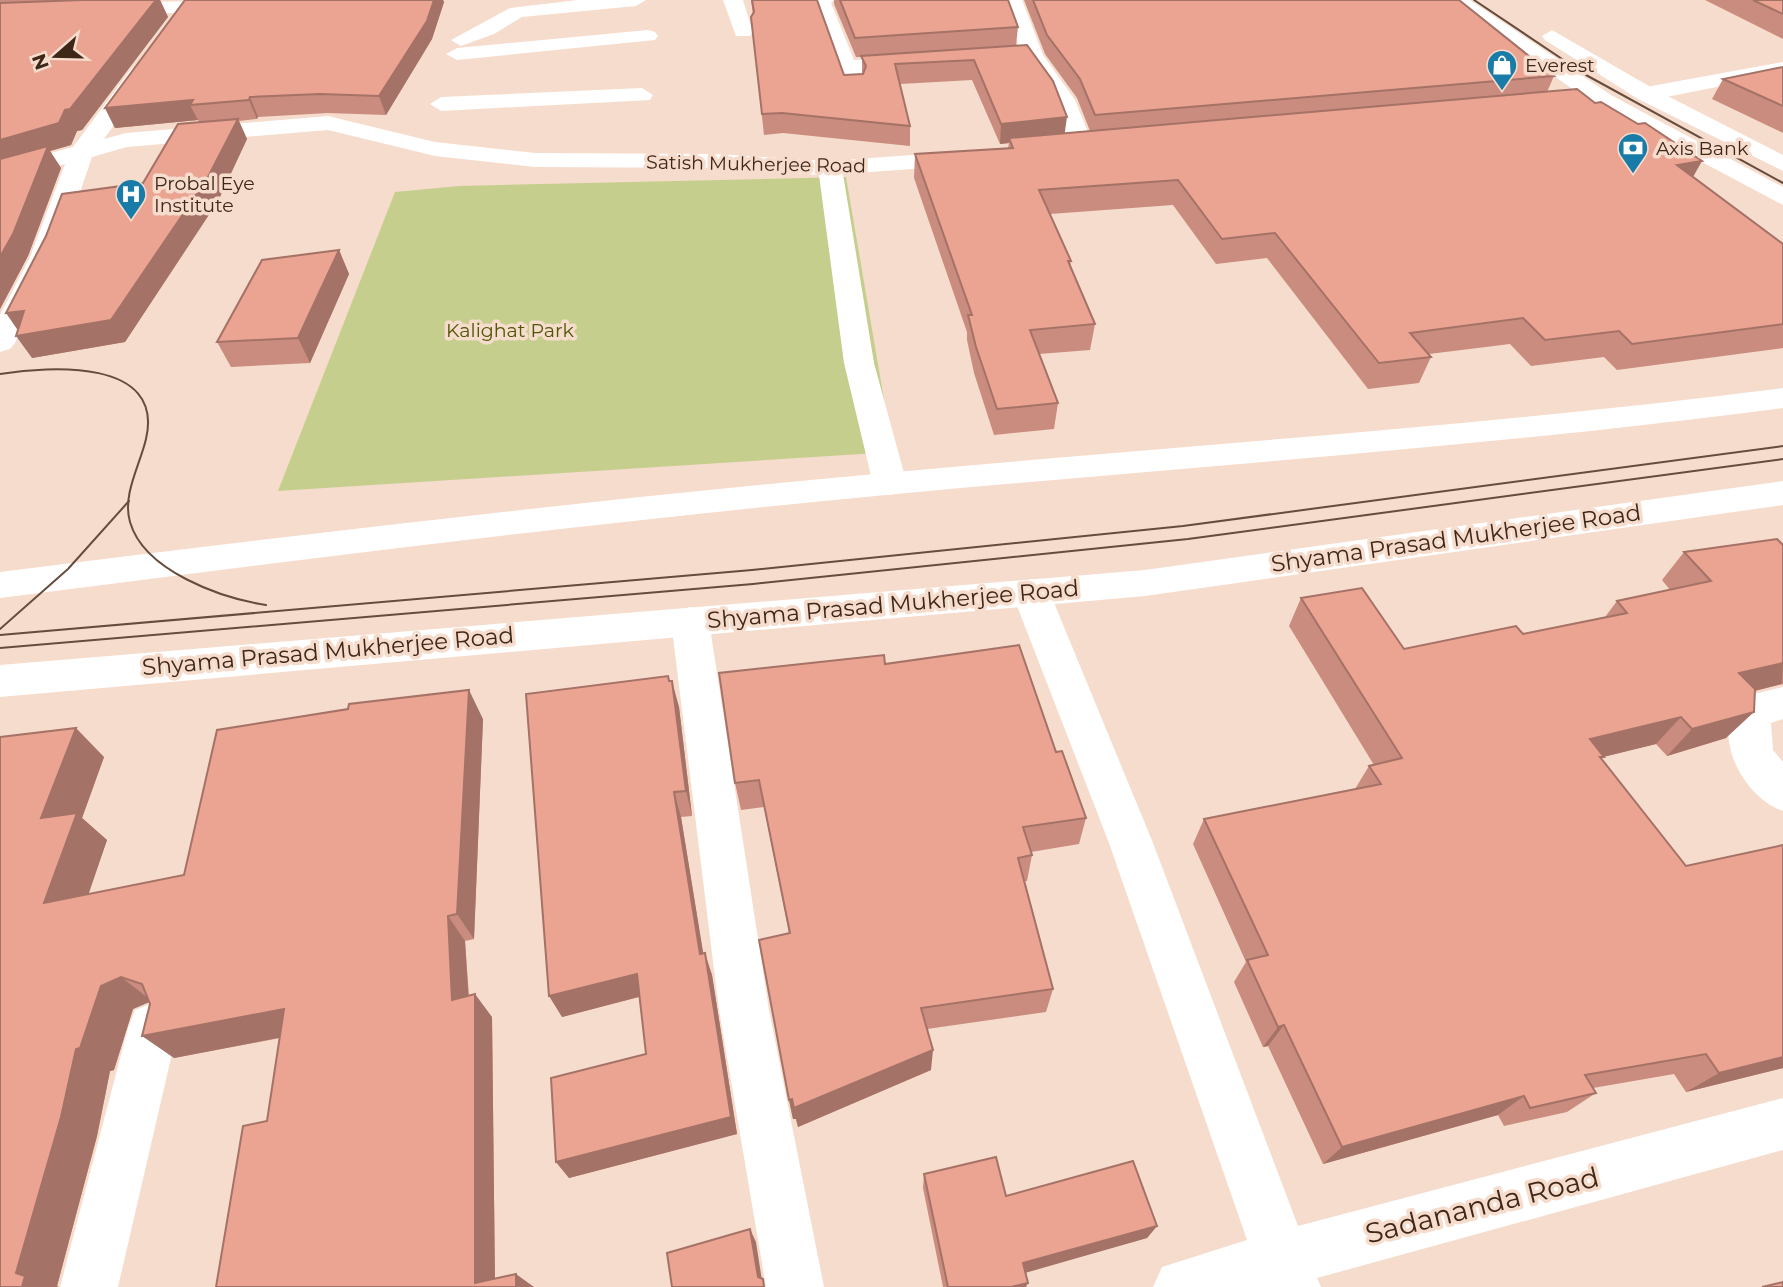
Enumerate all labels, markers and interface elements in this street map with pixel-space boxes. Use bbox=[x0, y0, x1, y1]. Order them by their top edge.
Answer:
north arrow bbox=[21, 21, 91, 91]
shop icon: Everest bbox=[1485, 48, 1519, 92]
text: N bbox=[27, 50, 54, 73]
place label: Everest bbox=[1525, 54, 1595, 77]
bank icon: Axis Bank bbox=[1616, 131, 1650, 175]
place label: Axis Bank bbox=[1656, 137, 1749, 160]
street label: Satish Mukherjee Road bbox=[646, 151, 866, 177]
place label: Probal Eye Institute bbox=[154, 172, 255, 217]
hospital icon: Probal Eye Institute bbox=[114, 177, 148, 221]
park label: Kalighat Park bbox=[446, 319, 575, 342]
street label: Shyama Prasad Mukherjee Road bbox=[1269, 498, 1643, 578]
street label: Shyama Prasad Mukherjee Road bbox=[706, 574, 1080, 634]
street label: Shyama Prasad Mukherjee Road bbox=[141, 621, 515, 681]
street label: Sadananda Road bbox=[1362, 1160, 1602, 1250]

